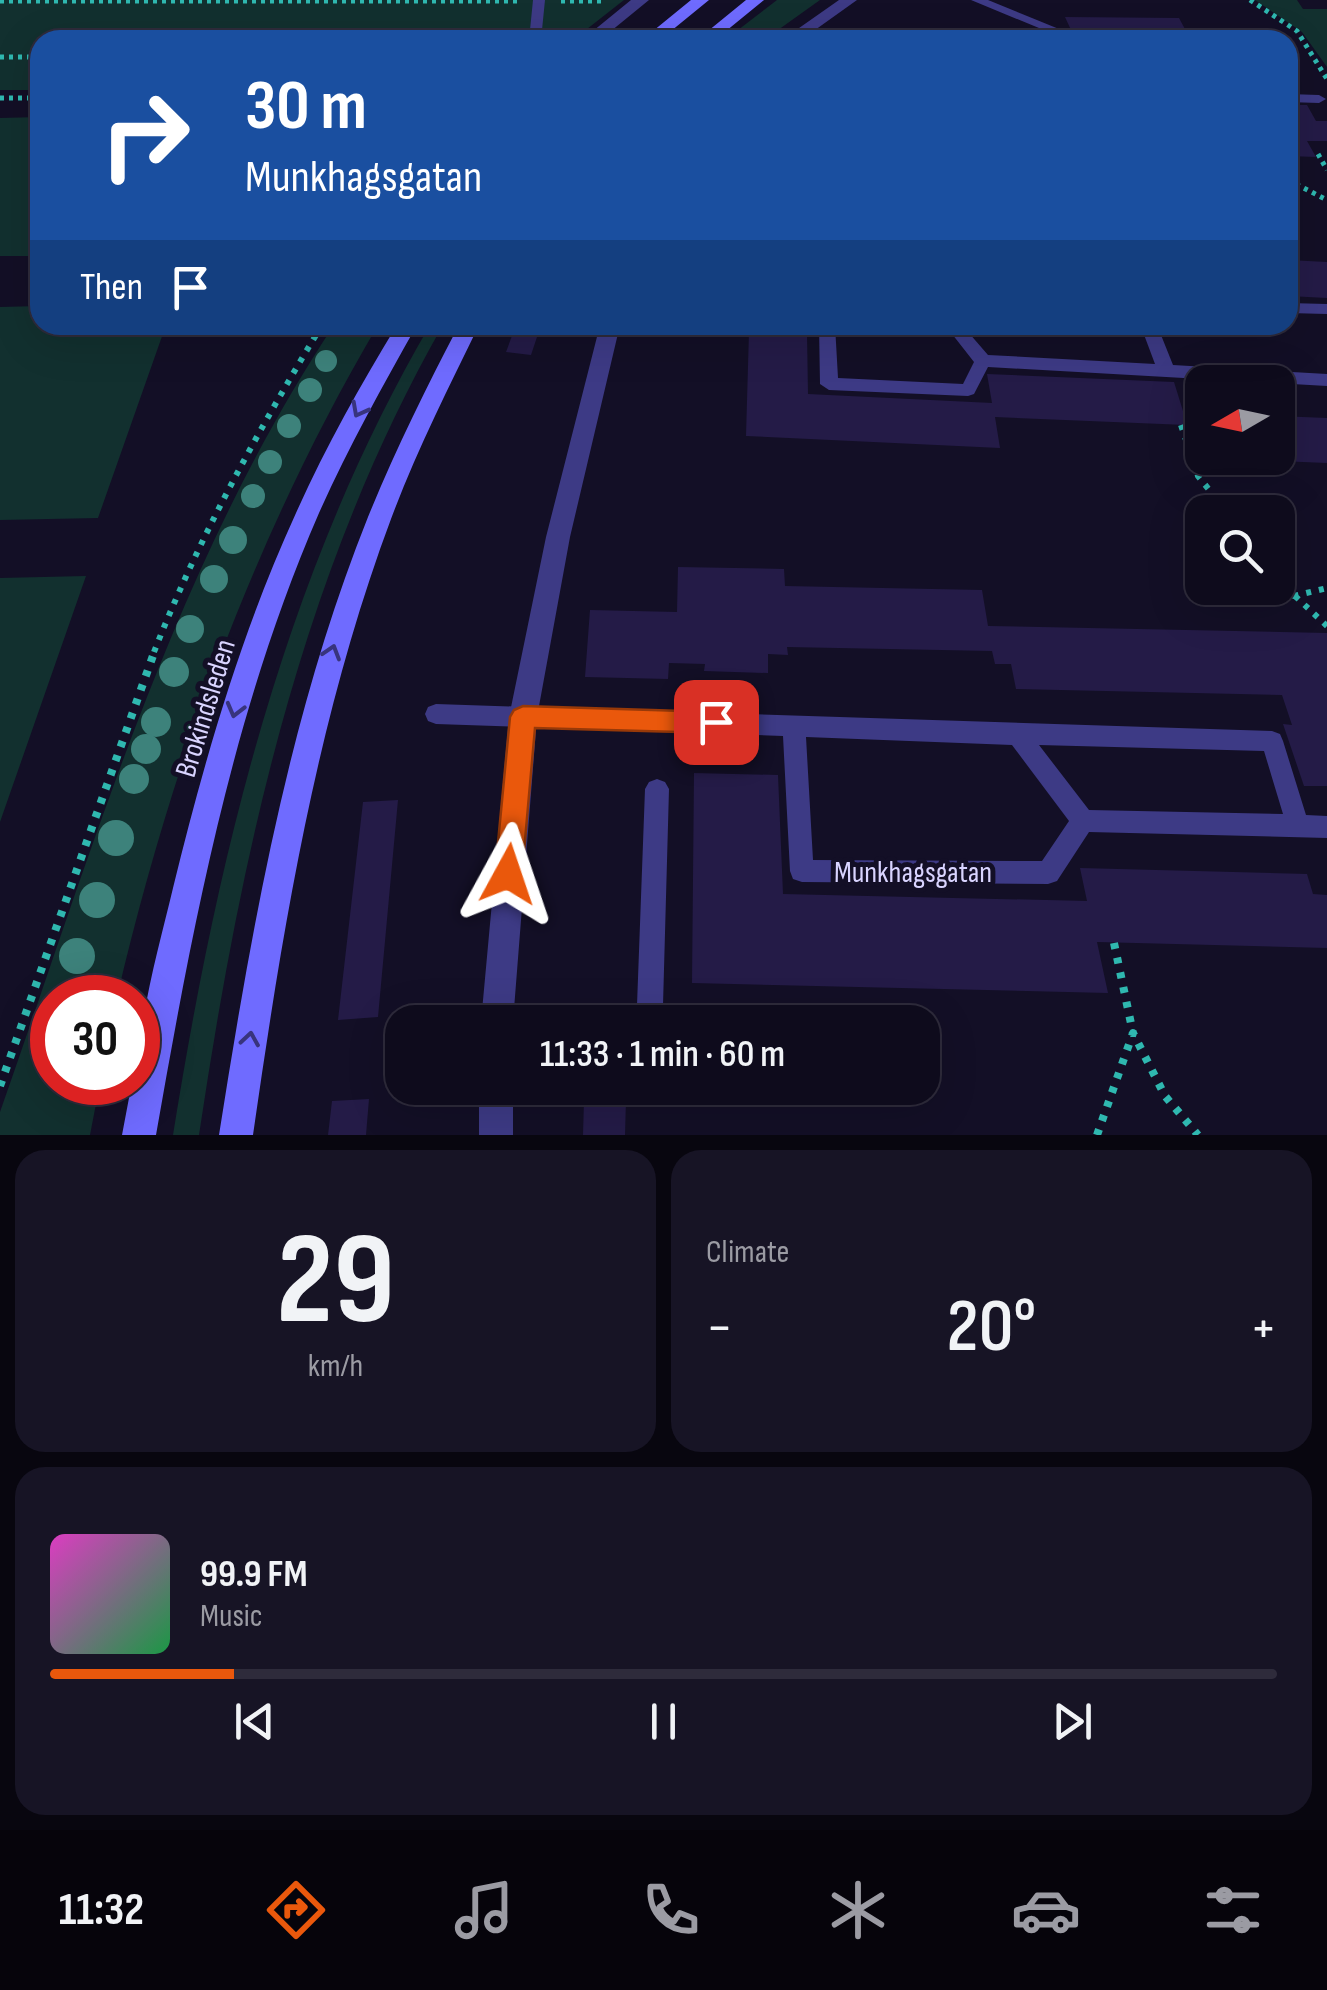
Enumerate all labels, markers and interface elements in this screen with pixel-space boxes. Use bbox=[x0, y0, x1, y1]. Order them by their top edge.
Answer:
text: 30 m bbox=[245, 65, 367, 149]
icon: right bbox=[80, 70, 210, 200]
text: Munkhagsgatan bbox=[245, 150, 482, 205]
icon: arrive bbox=[163, 260, 218, 315]
text: Then bbox=[80, 265, 143, 310]
north arrow bbox=[1185, 365, 1295, 475]
map controls bbox=[1185, 365, 1295, 605]
one-way arrow bbox=[352, 399, 372, 417]
button: search bbox=[1185, 495, 1295, 605]
street label: Brokindsleden bbox=[168, 635, 244, 782]
one-way arrow bbox=[320, 645, 341, 662]
pin bbox=[674, 680, 759, 765]
icon: arrive bbox=[689, 695, 744, 750]
one-way arrow bbox=[226, 701, 247, 718]
position arrow bbox=[456, 822, 560, 926]
street label: Munkhagsgatan bbox=[834, 855, 992, 891]
speed limit sign: 30 bbox=[30, 975, 160, 1105]
one-way arrow bbox=[239, 1030, 260, 1047]
text: 11:33 · 1 min · 60 m bbox=[540, 1032, 785, 1077]
text: 29 bbox=[276, 1204, 395, 1360]
text: Climate bbox=[706, 1233, 789, 1272]
text: 20° bbox=[947, 1282, 1036, 1373]
text: − bbox=[706, 1295, 733, 1362]
text: + bbox=[1250, 1295, 1277, 1362]
text: km/h bbox=[308, 1347, 363, 1386]
text: 99.9 FM bbox=[200, 1552, 307, 1597]
text: Music bbox=[200, 1597, 263, 1636]
icon: previous bbox=[227, 1694, 282, 1749]
icon: pause bbox=[636, 1694, 691, 1749]
icon: next bbox=[1045, 1694, 1100, 1749]
icon: directions bbox=[261, 1875, 331, 1945]
icon: music bbox=[449, 1875, 519, 1945]
icon: phone bbox=[636, 1875, 706, 1945]
icon: climate bbox=[823, 1875, 893, 1945]
icon: car bbox=[1011, 1875, 1081, 1945]
icon: filters bbox=[1198, 1875, 1268, 1945]
text: 11:32 bbox=[59, 1883, 144, 1938]

